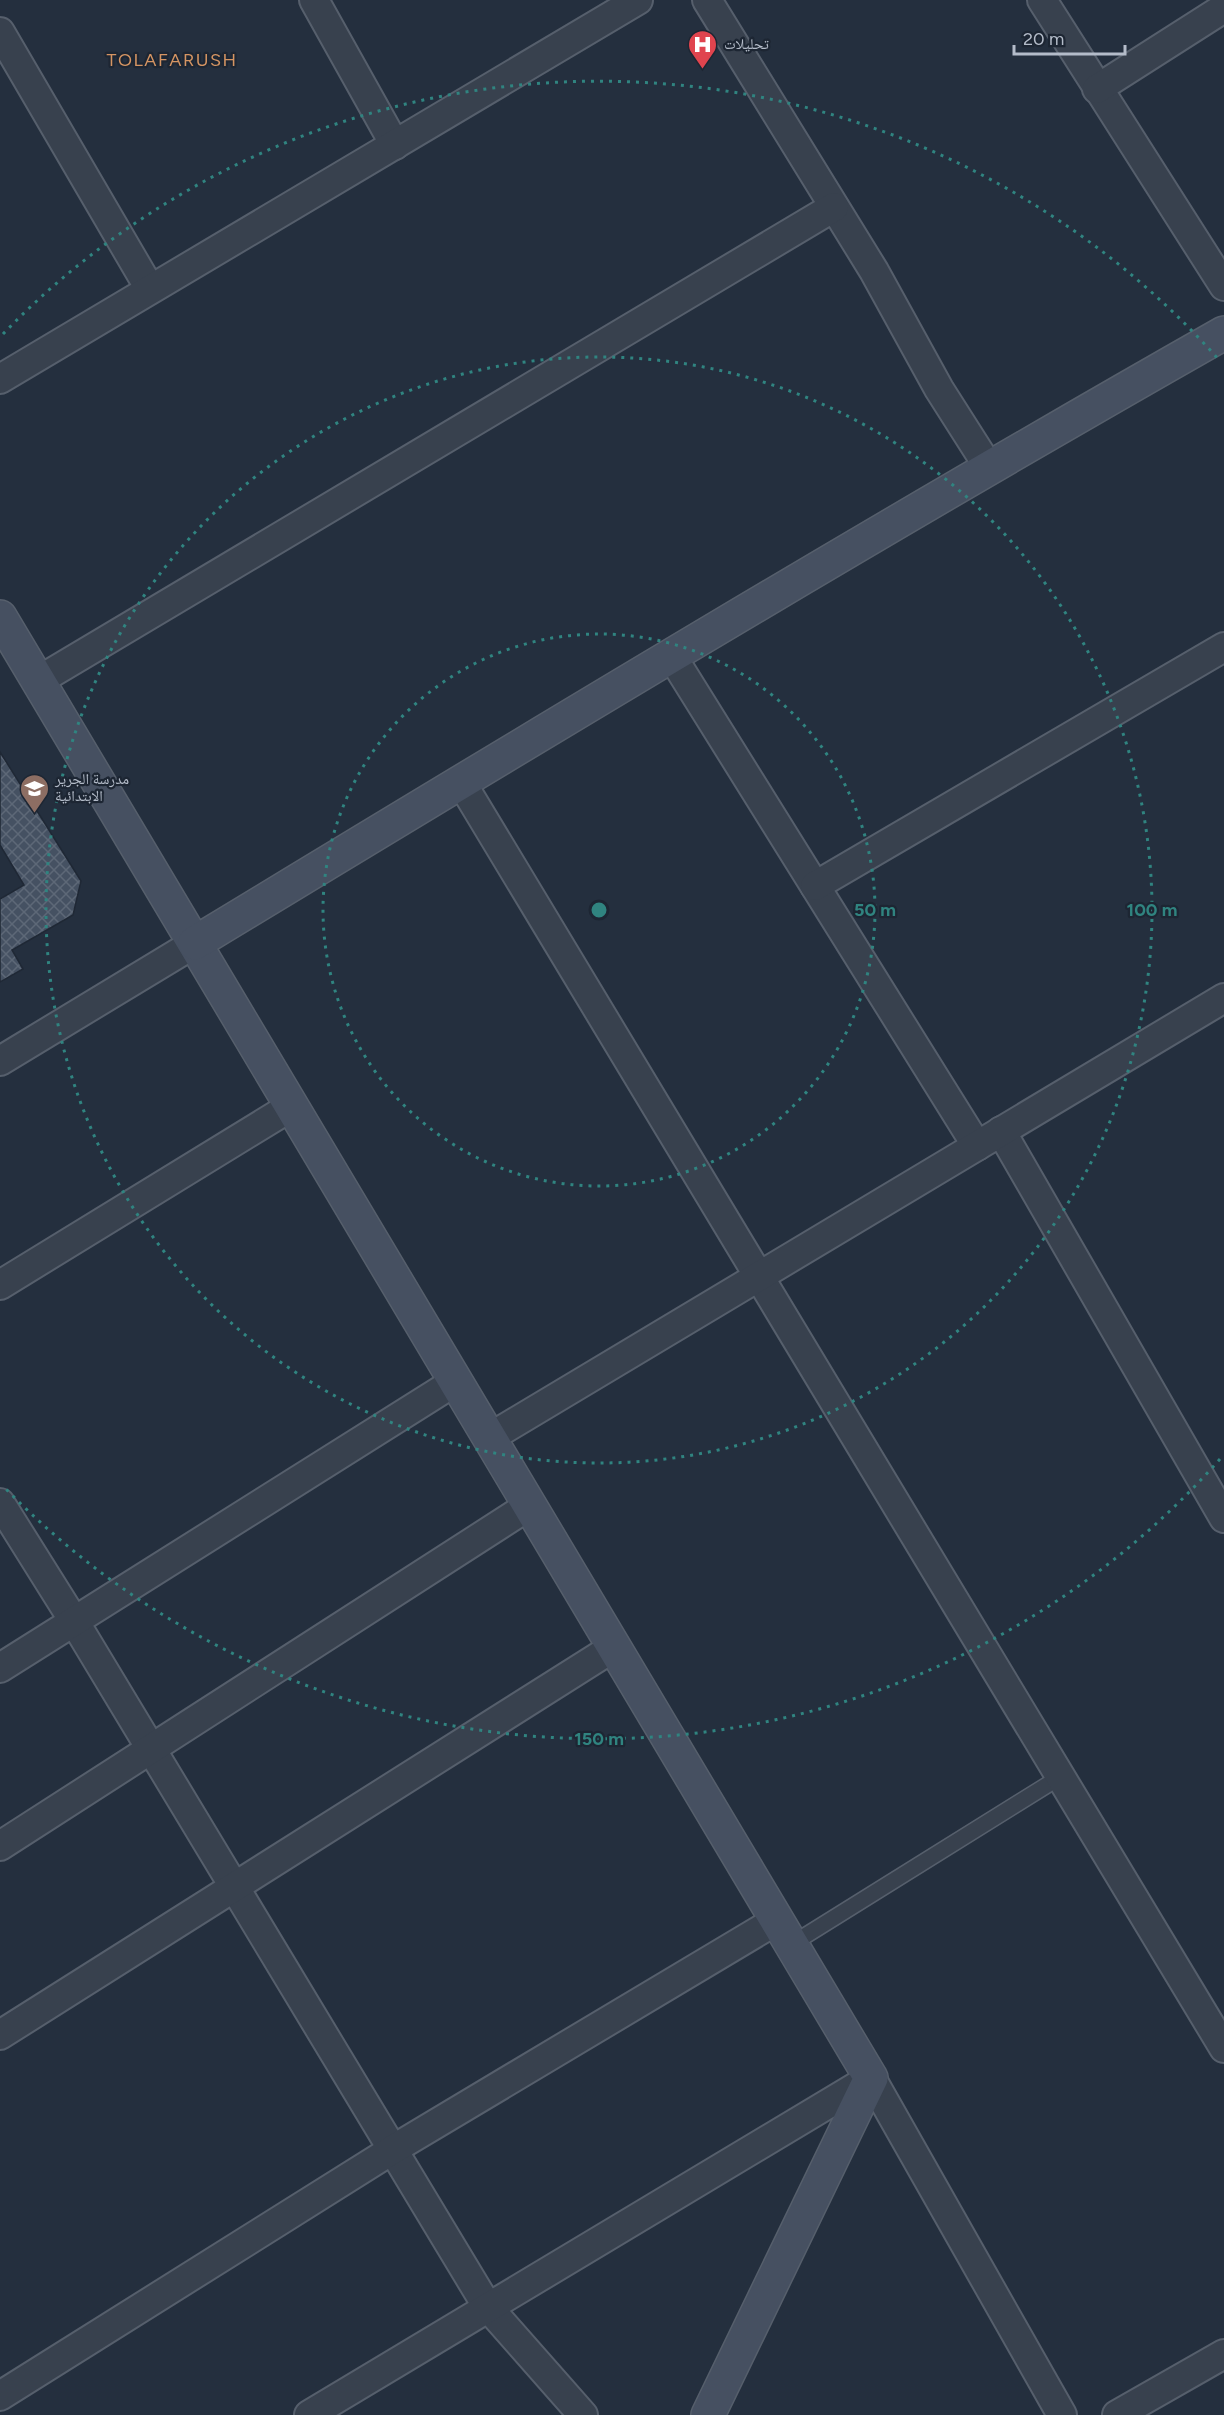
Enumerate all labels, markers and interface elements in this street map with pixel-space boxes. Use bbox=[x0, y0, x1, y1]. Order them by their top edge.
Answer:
scale bar bbox=[1014, 18, 1125, 56]
hospital icon: تحلیلات bbox=[687, 28, 719, 70]
text: 20 m bbox=[1023, 28, 1064, 50]
place label: تحلیلات bbox=[724, 35, 770, 53]
district label: TOLAFARUSH bbox=[107, 49, 237, 71]
place label: مدرسة الجرير الابتدائية bbox=[54, 770, 129, 805]
school or university icon: مدرسة الجرير الابتدائية bbox=[18, 772, 50, 814]
text: 50 m bbox=[854, 899, 896, 921]
text: 100 m bbox=[1127, 899, 1177, 921]
centre of rings bbox=[589, 900, 609, 920]
text: 150 m bbox=[574, 1728, 624, 1750]

